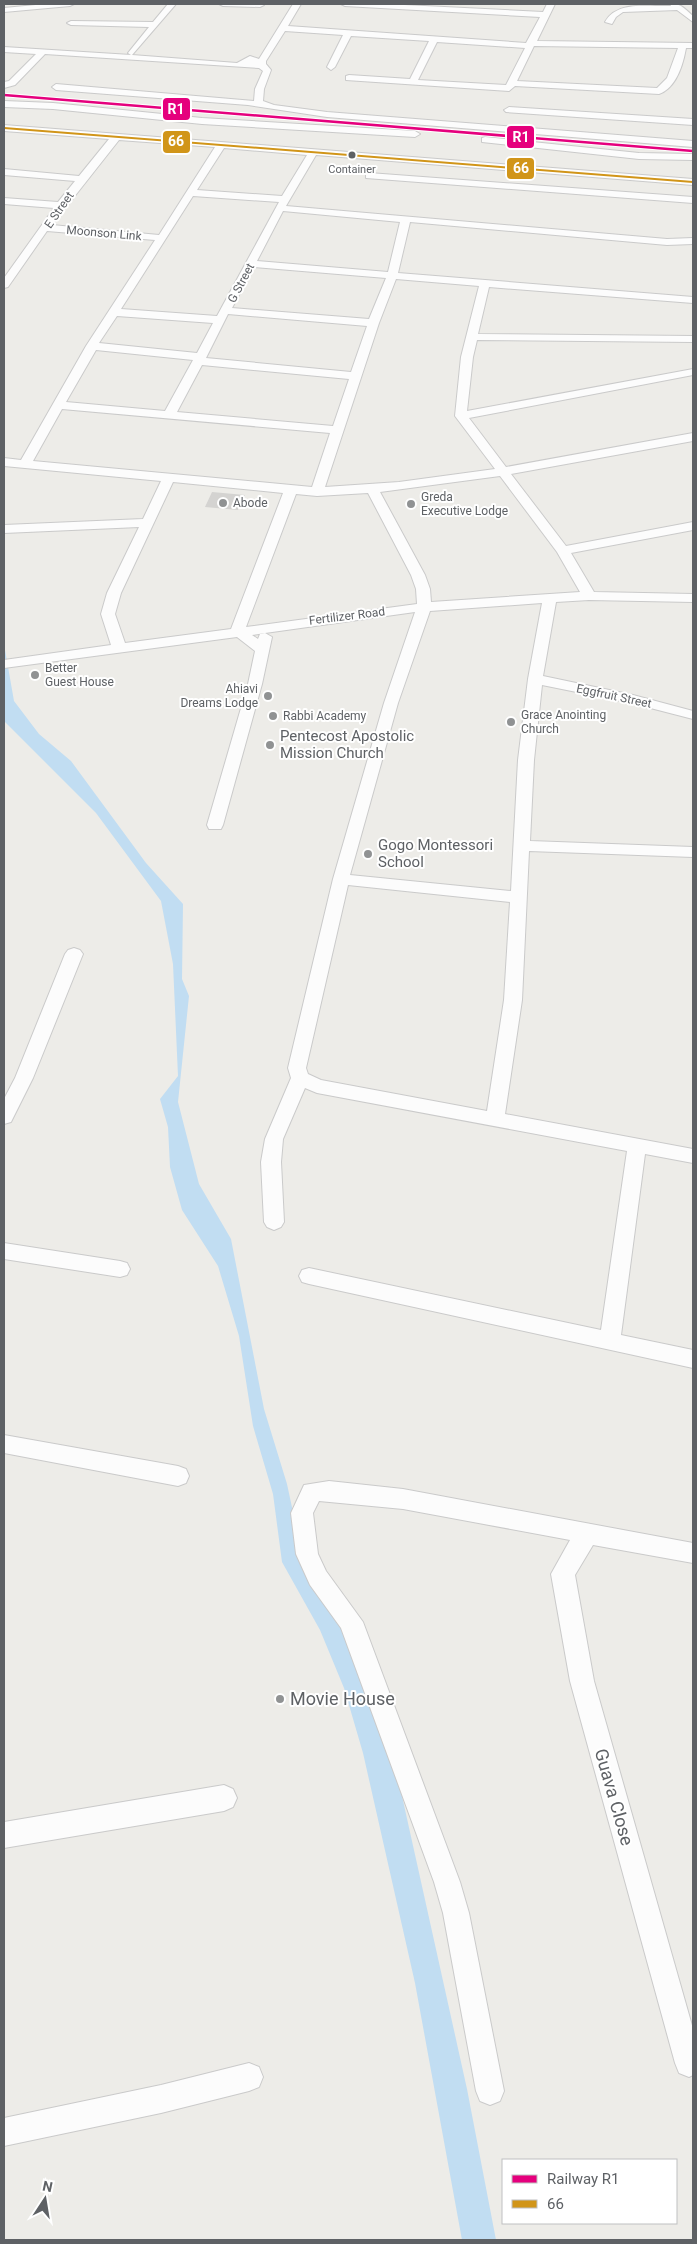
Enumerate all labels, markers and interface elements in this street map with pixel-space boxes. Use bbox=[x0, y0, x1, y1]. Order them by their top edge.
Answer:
line badge: R1 bbox=[162, 97, 191, 121]
text: R1 bbox=[167, 101, 185, 117]
line badge: R1 bbox=[506, 125, 535, 149]
text: R1 bbox=[512, 129, 530, 145]
line badge: 66 bbox=[162, 130, 191, 154]
text: 66 bbox=[168, 133, 184, 149]
marker: Container bbox=[347, 150, 357, 160]
line badge: 66 bbox=[506, 157, 535, 180]
text: 66 bbox=[513, 160, 529, 176]
place label: Container bbox=[328, 163, 376, 176]
street label: E Street bbox=[41, 189, 77, 231]
street label: Moonson Link bbox=[66, 223, 143, 243]
street label: G Street bbox=[225, 261, 257, 305]
place label: Greda Executive Lodge bbox=[421, 490, 508, 518]
place label: Abode bbox=[233, 496, 268, 510]
marker: Abode bbox=[217, 497, 229, 509]
marker: Greda Executive Lodge bbox=[405, 498, 417, 510]
street label: Fertilizer Road bbox=[308, 604, 386, 628]
place label: Better Guest House bbox=[45, 661, 114, 689]
marker: Better Guest House bbox=[29, 669, 41, 681]
street label: Eggfruit Street bbox=[575, 681, 653, 711]
place label: Ahiavi Dreams Lodge bbox=[180, 682, 258, 710]
marker: Ahiavi Dreams Lodge bbox=[262, 690, 274, 702]
place label: Grace Anointing Church bbox=[521, 708, 606, 736]
place label: Rabbi Academy bbox=[283, 709, 367, 723]
marker: Rabbi Academy bbox=[267, 710, 279, 722]
marker: Grace Anointing Church bbox=[505, 716, 517, 728]
place label: Pentecost Apostolic Mission Church bbox=[280, 727, 414, 762]
marker: Pentecost Apostolic Mission Church bbox=[264, 739, 276, 751]
place label: Gogo Montessori School bbox=[378, 836, 493, 871]
marker: Gogo Montessori School bbox=[362, 848, 374, 860]
place label: Movie House bbox=[290, 1688, 395, 1709]
marker: Movie House bbox=[274, 1693, 286, 1705]
street label: Guava Close bbox=[591, 1746, 638, 1848]
legend bbox=[502, 2159, 677, 2224]
text: Railway R1 bbox=[547, 2170, 620, 2188]
north arrow bbox=[20, 2174, 70, 2224]
text: N bbox=[41, 2177, 54, 2195]
text: 66 bbox=[547, 2195, 564, 2213]

